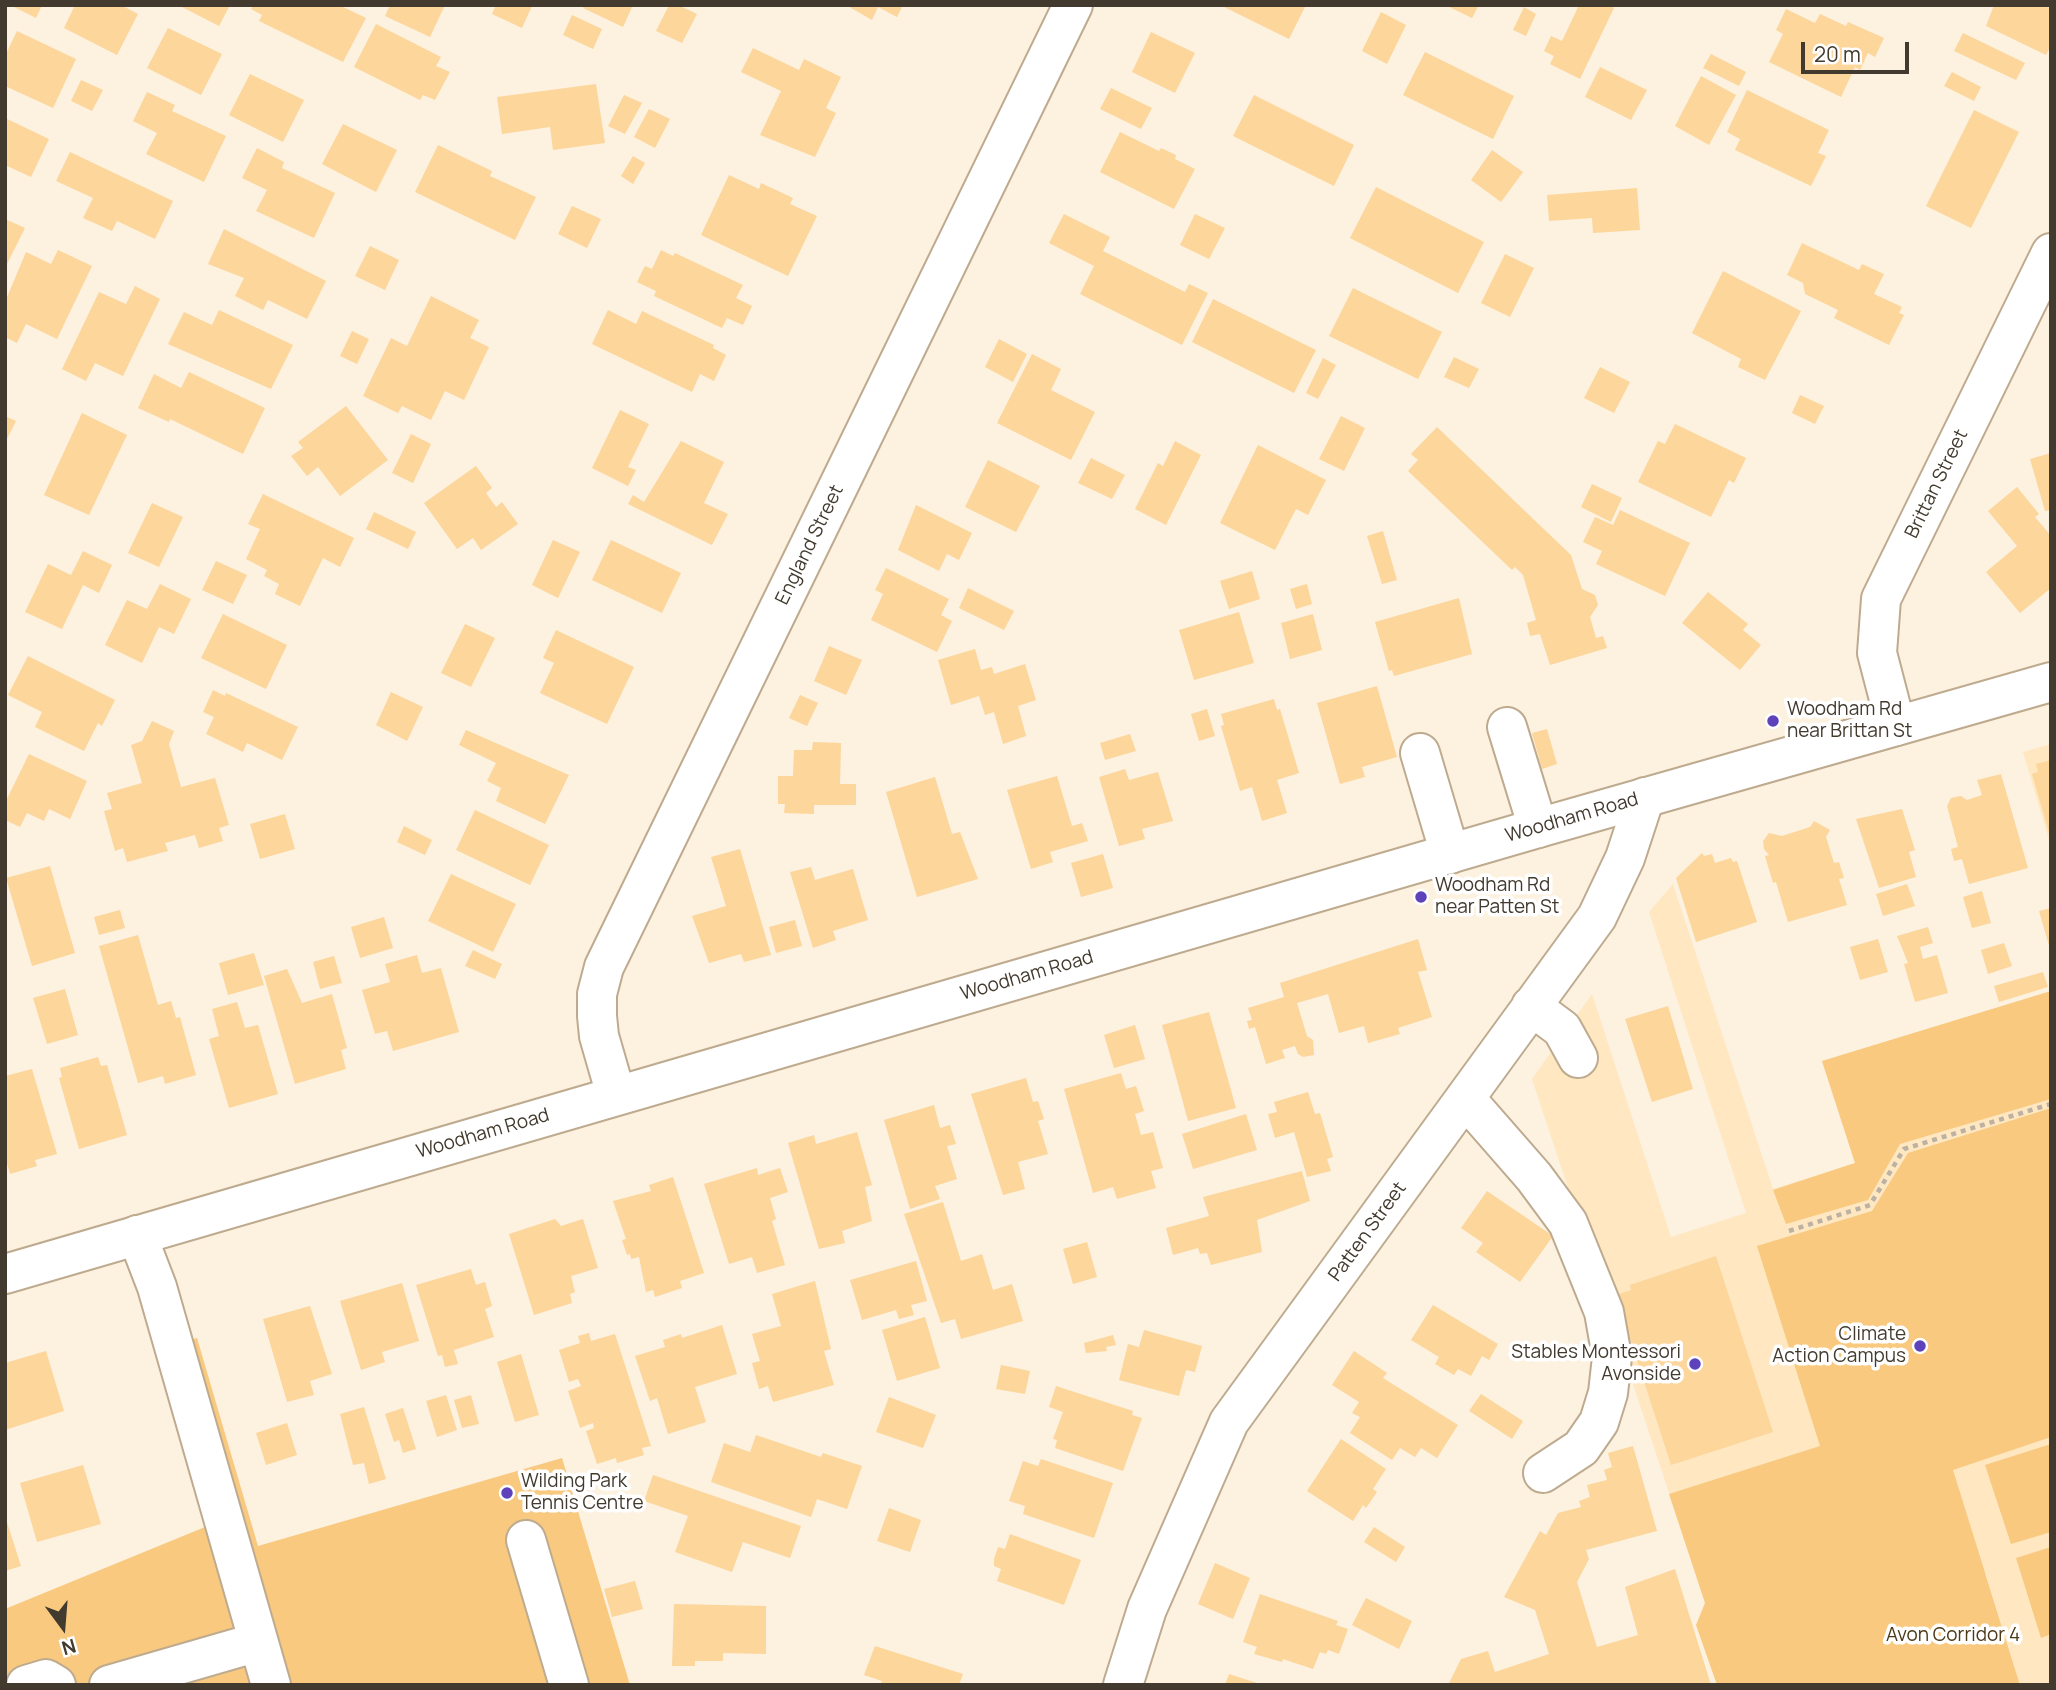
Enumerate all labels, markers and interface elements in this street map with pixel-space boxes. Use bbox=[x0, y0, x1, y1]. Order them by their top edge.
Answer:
scale bar bbox=[1804, 28, 1912, 72]
text: 20 m bbox=[1814, 40, 1861, 68]
street label: Brittan Street bbox=[1901, 426, 1973, 542]
street label: England Street bbox=[771, 481, 849, 609]
place label: Woodham Rd near Brittan St bbox=[1787, 699, 1912, 743]
marker: Woodham Rd near Brittan St bbox=[1765, 713, 1781, 729]
street label: Woodham Road bbox=[1503, 788, 1641, 848]
place label: Woodham Rd near Patten St bbox=[1435, 875, 1559, 919]
marker: Woodham Rd near Patten St bbox=[1413, 889, 1429, 905]
street label: Woodham Road bbox=[958, 946, 1096, 1006]
street label: Woodham Road bbox=[414, 1104, 552, 1164]
street label: Patten Street bbox=[1324, 1178, 1412, 1286]
place label: Climate Action Campus bbox=[1772, 1324, 1906, 1368]
marker: Climate Action Campus bbox=[1912, 1338, 1928, 1354]
place label: Stables Montessori Avonside bbox=[1511, 1342, 1681, 1386]
marker: Stables Montessori Avonside bbox=[1687, 1356, 1703, 1372]
place label: Wilding Park Tennis Centre bbox=[521, 1471, 643, 1515]
marker: Wilding Park Tennis Centre bbox=[499, 1485, 515, 1501]
north arrow bbox=[28, 1592, 98, 1662]
park label: Avon Corridor 4 bbox=[1886, 1625, 2020, 1647]
text: N bbox=[59, 1633, 79, 1662]

